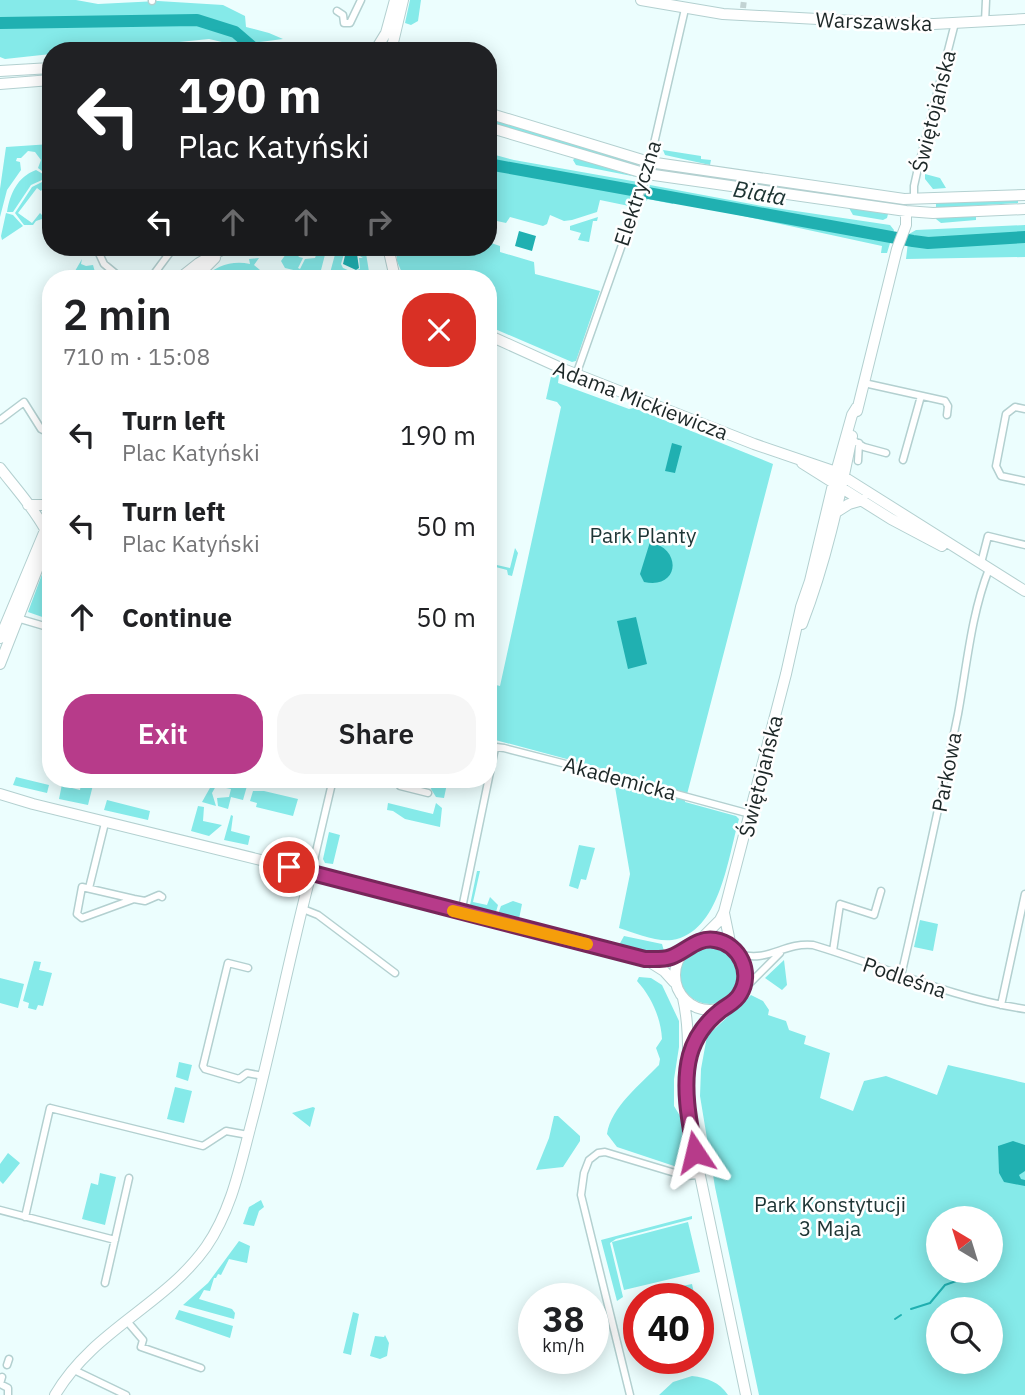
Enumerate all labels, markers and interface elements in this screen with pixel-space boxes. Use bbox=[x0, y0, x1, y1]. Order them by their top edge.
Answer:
street label: Warszawska bbox=[815, 5, 933, 37]
street label: Świętojańska bbox=[904, 47, 962, 175]
text: 190 m bbox=[178, 63, 322, 126]
icon: left bbox=[63, 70, 154, 161]
text: Plac Katyński bbox=[178, 125, 370, 167]
street label: Elektryczna bbox=[607, 137, 667, 249]
water label: Biała bbox=[731, 173, 789, 211]
icon: left bbox=[141, 203, 179, 241]
icon: ahead bbox=[214, 203, 252, 241]
icon: ahead bbox=[287, 203, 325, 241]
icon: right bbox=[360, 203, 398, 241]
text: 2 min bbox=[63, 287, 172, 342]
button: close bbox=[402, 293, 476, 367]
text: 710 m · 15:08 bbox=[63, 341, 210, 371]
street label: Adama Mickiewicza bbox=[550, 354, 732, 446]
text: Turn left bbox=[122, 403, 225, 437]
icon: left bbox=[63, 416, 101, 454]
text: 190 m bbox=[400, 418, 476, 452]
text: Plac Katyński bbox=[122, 437, 260, 467]
text: Turn left bbox=[122, 494, 225, 528]
icon: left bbox=[63, 507, 101, 545]
text: 50 m bbox=[416, 509, 476, 543]
park label: Park Planty bbox=[590, 521, 697, 549]
text: Plac Katyński bbox=[122, 528, 260, 558]
icon: ahead bbox=[63, 598, 101, 636]
text: Continue bbox=[122, 600, 232, 634]
text: 50 m bbox=[416, 600, 476, 634]
button: Exit bbox=[63, 694, 263, 774]
button: Share bbox=[277, 694, 476, 774]
street label: Świętojańska bbox=[731, 712, 789, 840]
street label: Parkowa bbox=[925, 730, 967, 814]
street label: Akademicka bbox=[561, 750, 679, 806]
pin bbox=[259, 837, 319, 897]
icon: arrive bbox=[270, 848, 308, 886]
street label: Podleśna bbox=[859, 950, 951, 1004]
position arrow bbox=[658, 1115, 732, 1189]
park label: Park Konstytucji 3 Maja bbox=[754, 1190, 906, 1242]
north arrow bbox=[926, 1206, 1003, 1283]
map controls bbox=[926, 1206, 1003, 1374]
speed limit sign: 40 bbox=[623, 1283, 714, 1374]
text: 38 bbox=[542, 1296, 585, 1342]
button: search bbox=[926, 1297, 1003, 1374]
text: km/h bbox=[542, 1334, 585, 1357]

